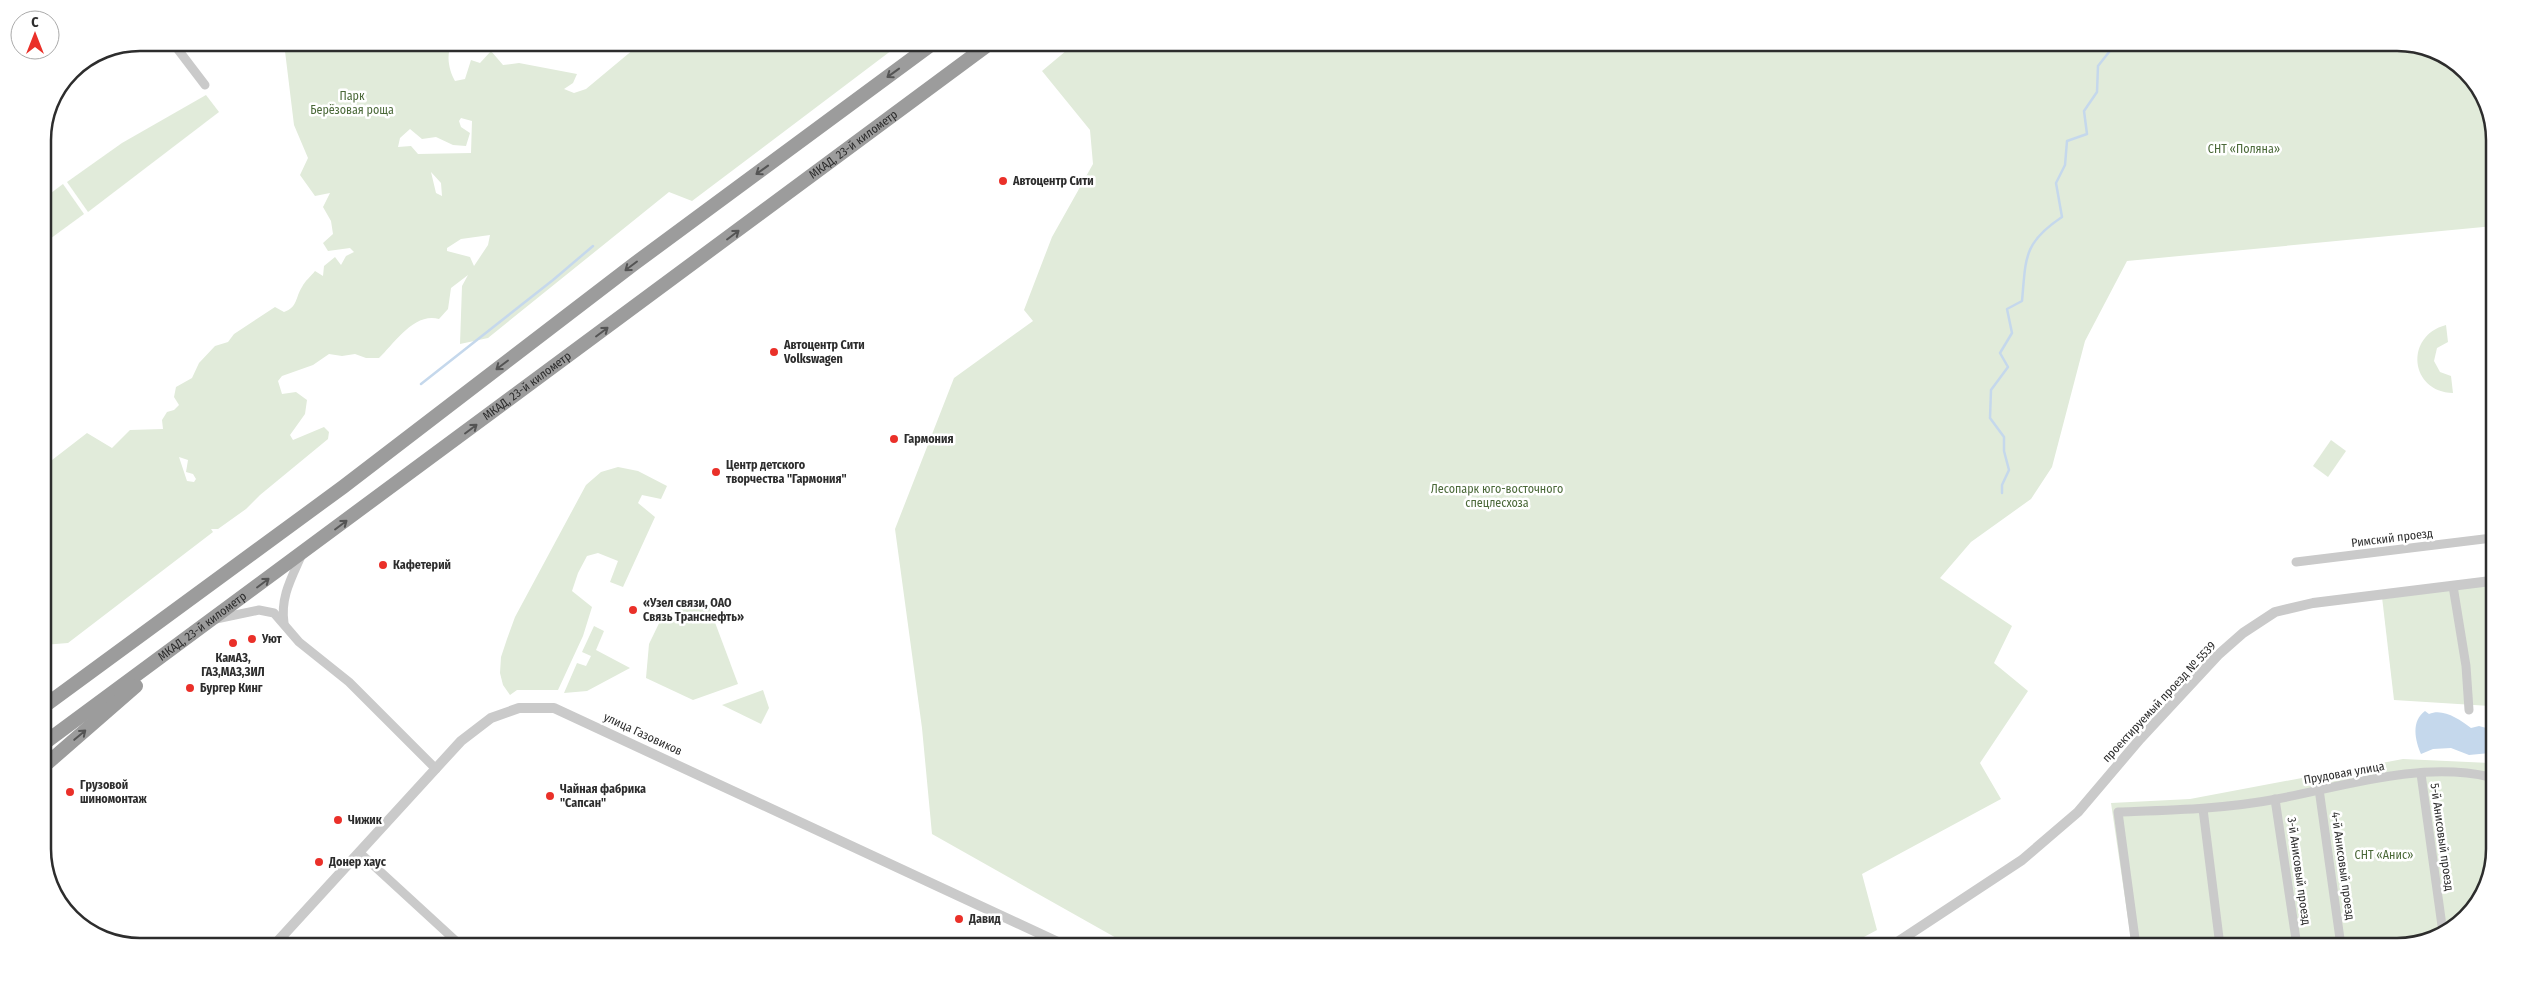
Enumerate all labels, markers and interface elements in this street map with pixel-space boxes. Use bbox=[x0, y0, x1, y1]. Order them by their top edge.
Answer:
north arrow bbox=[10, 10, 60, 60]
text: С bbox=[31, 14, 39, 31]
one-way arrow bbox=[886, 68, 900, 78]
park label: Парк Берёзовая роща bbox=[310, 89, 394, 117]
street label: МКАД, 23-й километр bbox=[806, 107, 900, 182]
park label: СНТ «Поляна» bbox=[2208, 142, 2280, 156]
one-way arrow bbox=[755, 165, 769, 175]
place label: Автоцентр Сити bbox=[1012, 174, 1094, 188]
marker: Автоцентр Сити bbox=[997, 175, 1009, 187]
one-way arrow bbox=[725, 230, 739, 240]
one-way arrow bbox=[625, 261, 638, 272]
one-way arrow bbox=[595, 327, 609, 337]
place label: Автоцентр Сити Volkswagen bbox=[783, 338, 865, 366]
marker: Автоцентр Сити Volkswagen bbox=[768, 346, 780, 358]
street label: МКАД, 23-й километр bbox=[480, 349, 574, 423]
one-way arrow bbox=[495, 360, 509, 370]
one-way arrow bbox=[464, 423, 477, 434]
place label: Гармония bbox=[904, 432, 953, 446]
marker: Гармония bbox=[888, 433, 900, 445]
place label: Центр детского творчества "Гармония" bbox=[726, 458, 847, 486]
marker: Центр детского творчества "Гармония" bbox=[710, 466, 722, 478]
park label: Лесопарк юго-восточного спецлесхоза bbox=[1431, 482, 1563, 510]
one-way arrow bbox=[334, 520, 348, 530]
street label: Римский проезд bbox=[2350, 526, 2434, 550]
place label: Кафетерий bbox=[393, 558, 451, 572]
marker: Кафетерий bbox=[377, 559, 389, 571]
one-way arrow bbox=[256, 577, 269, 588]
street label: МКАД, 23-й километр bbox=[155, 589, 249, 664]
place label: «Узел связи, ОАО Связь Транснефть» bbox=[643, 596, 744, 624]
marker: «Узел связи, ОАО Связь Транснефть» bbox=[627, 604, 639, 616]
place label: Уют bbox=[261, 632, 282, 646]
marker: Уют bbox=[246, 633, 258, 645]
marker: КамАЗ, ГАЗ,МАЗ,ЗИЛ bbox=[227, 637, 239, 649]
street label: проектируемый проезд № 5539 bbox=[2099, 639, 2219, 765]
place label: КамАЗ, ГАЗ,МАЗ,ЗИЛ bbox=[201, 651, 265, 679]
place label: Бургер Кинг bbox=[200, 681, 263, 695]
marker: Бургер Кинг bbox=[184, 682, 196, 694]
street label: улица Газовиков bbox=[602, 710, 684, 758]
one-way arrow bbox=[73, 730, 86, 741]
street label: Прудовая улица bbox=[2303, 759, 2386, 787]
place label: Грузовой шиномонтаж bbox=[80, 778, 148, 806]
place label: Чайная фабрика "Сапсан" bbox=[560, 782, 646, 810]
street label: 5-й Анисовый проезд bbox=[2427, 782, 2457, 892]
marker: Грузовой шиномонтаж bbox=[64, 786, 76, 798]
marker: Чайная фабрика "Сапсан" bbox=[544, 790, 556, 802]
street label: 4-й Анисовый проезд bbox=[2328, 811, 2358, 921]
place label: Чижик bbox=[348, 813, 383, 827]
marker: Чижик bbox=[332, 814, 344, 826]
street label: 3-й Анисовый проезд bbox=[2285, 816, 2313, 926]
park label: СНТ «Анис» bbox=[2355, 848, 2413, 862]
place label: Донер хаус bbox=[328, 855, 387, 869]
marker: Донер хаус bbox=[313, 856, 325, 868]
place label: Давид bbox=[968, 912, 1001, 926]
marker: Давид bbox=[953, 913, 965, 925]

